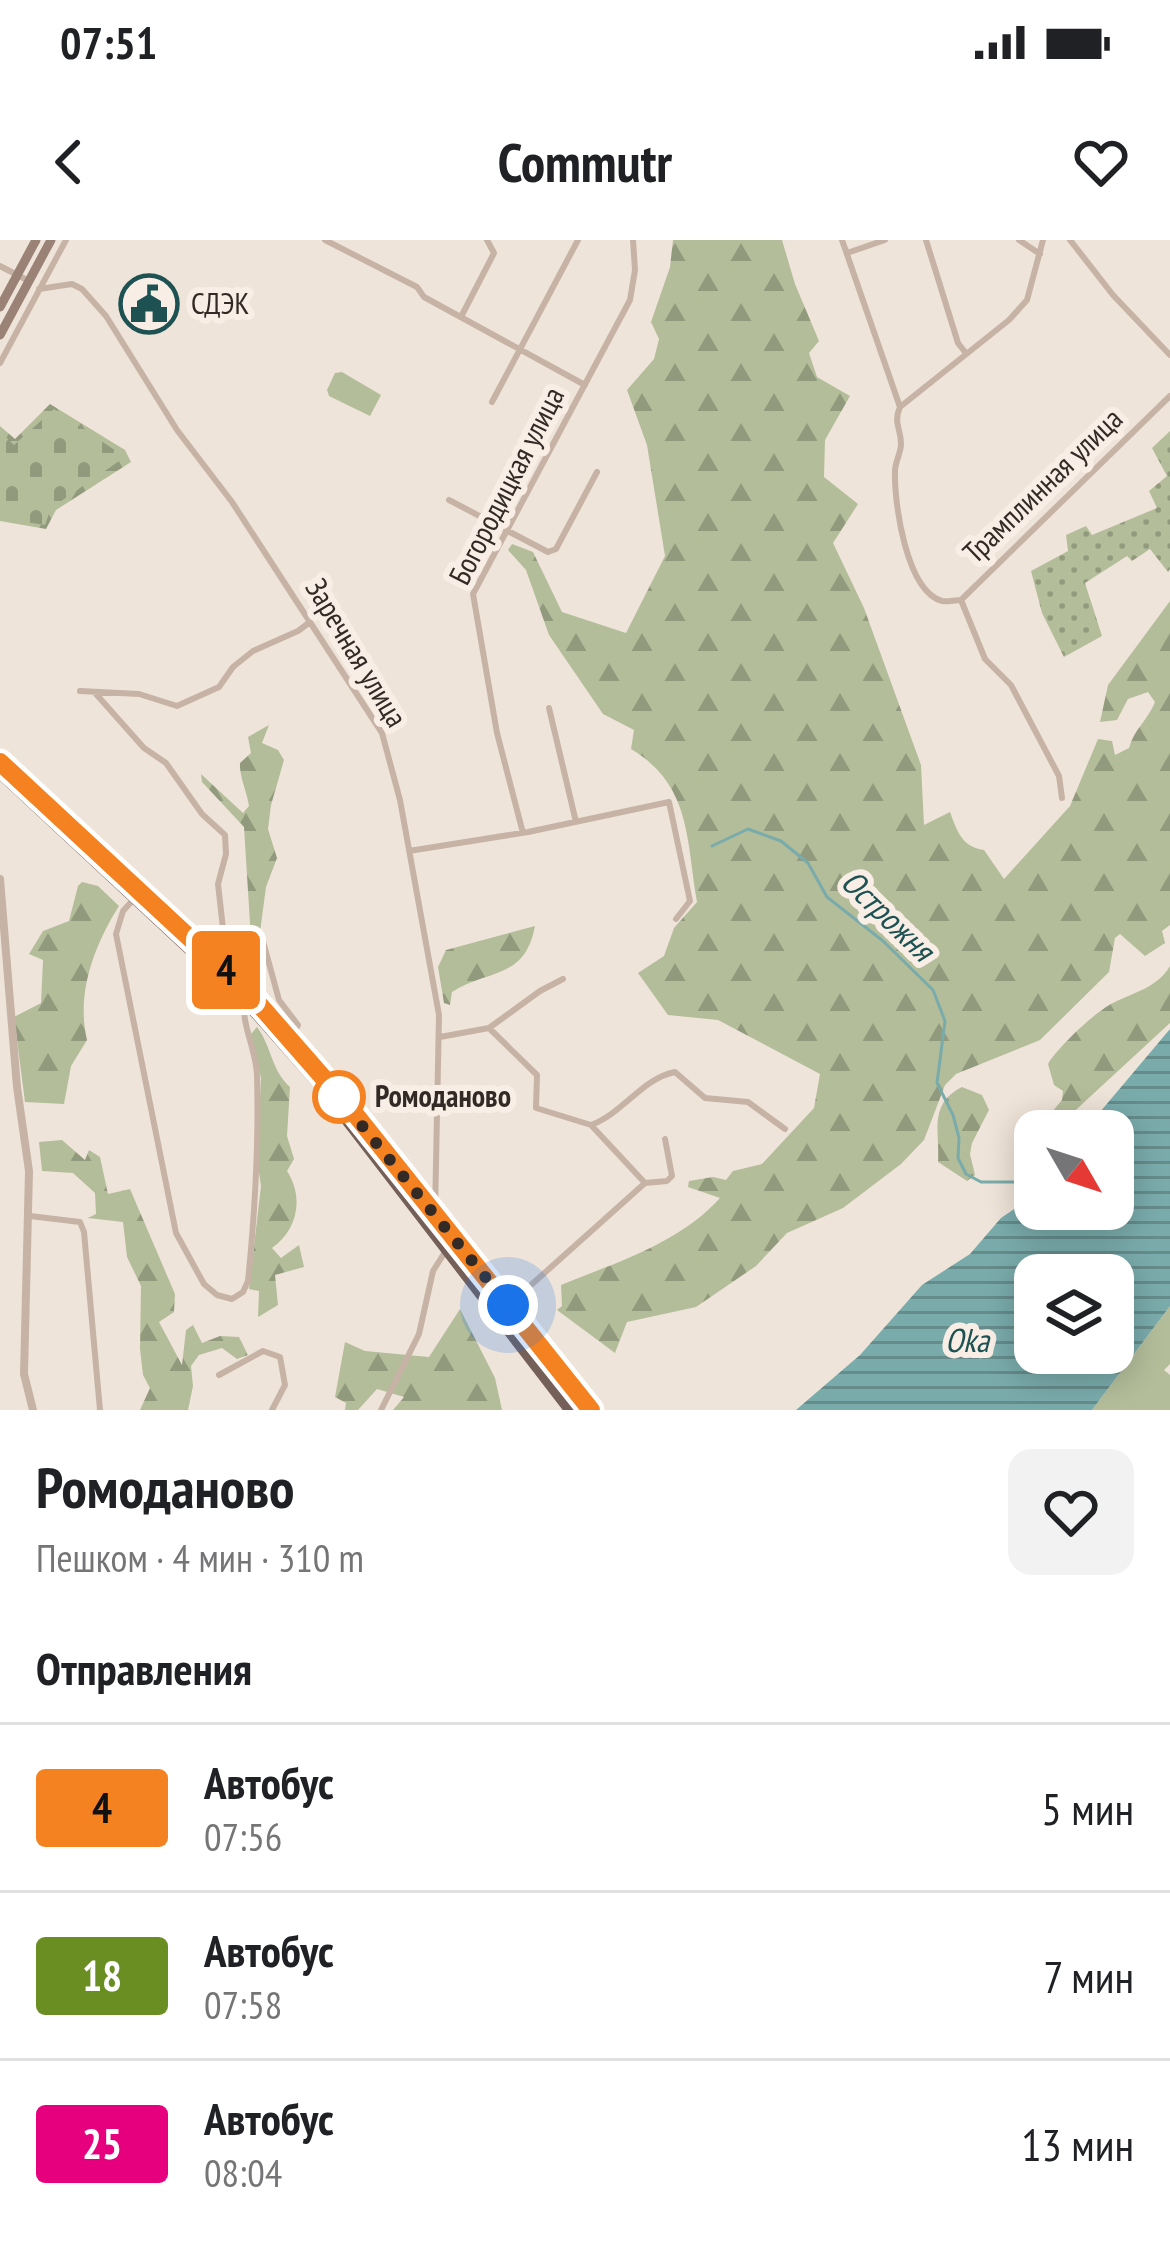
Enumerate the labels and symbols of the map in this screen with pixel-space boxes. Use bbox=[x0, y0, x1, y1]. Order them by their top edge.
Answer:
public building icon: СДЭК bbox=[118, 273, 180, 335]
place label: СДЭК bbox=[191, 283, 249, 322]
street label: Богородицкая улица bbox=[439, 380, 572, 591]
street label: Трамплинная улица bbox=[954, 399, 1130, 571]
street label: Заречная улица bbox=[298, 571, 417, 734]
water label: Острожня bbox=[833, 860, 946, 972]
line badge: 4 bbox=[187, 931, 265, 1009]
marker: Ромоданово bbox=[314, 1072, 364, 1122]
place label: Ромоданово bbox=[375, 1076, 511, 1115]
north arrow bbox=[1014, 1110, 1134, 1230]
your location bbox=[478, 1275, 538, 1335]
water label: Oka bbox=[945, 1318, 991, 1361]

